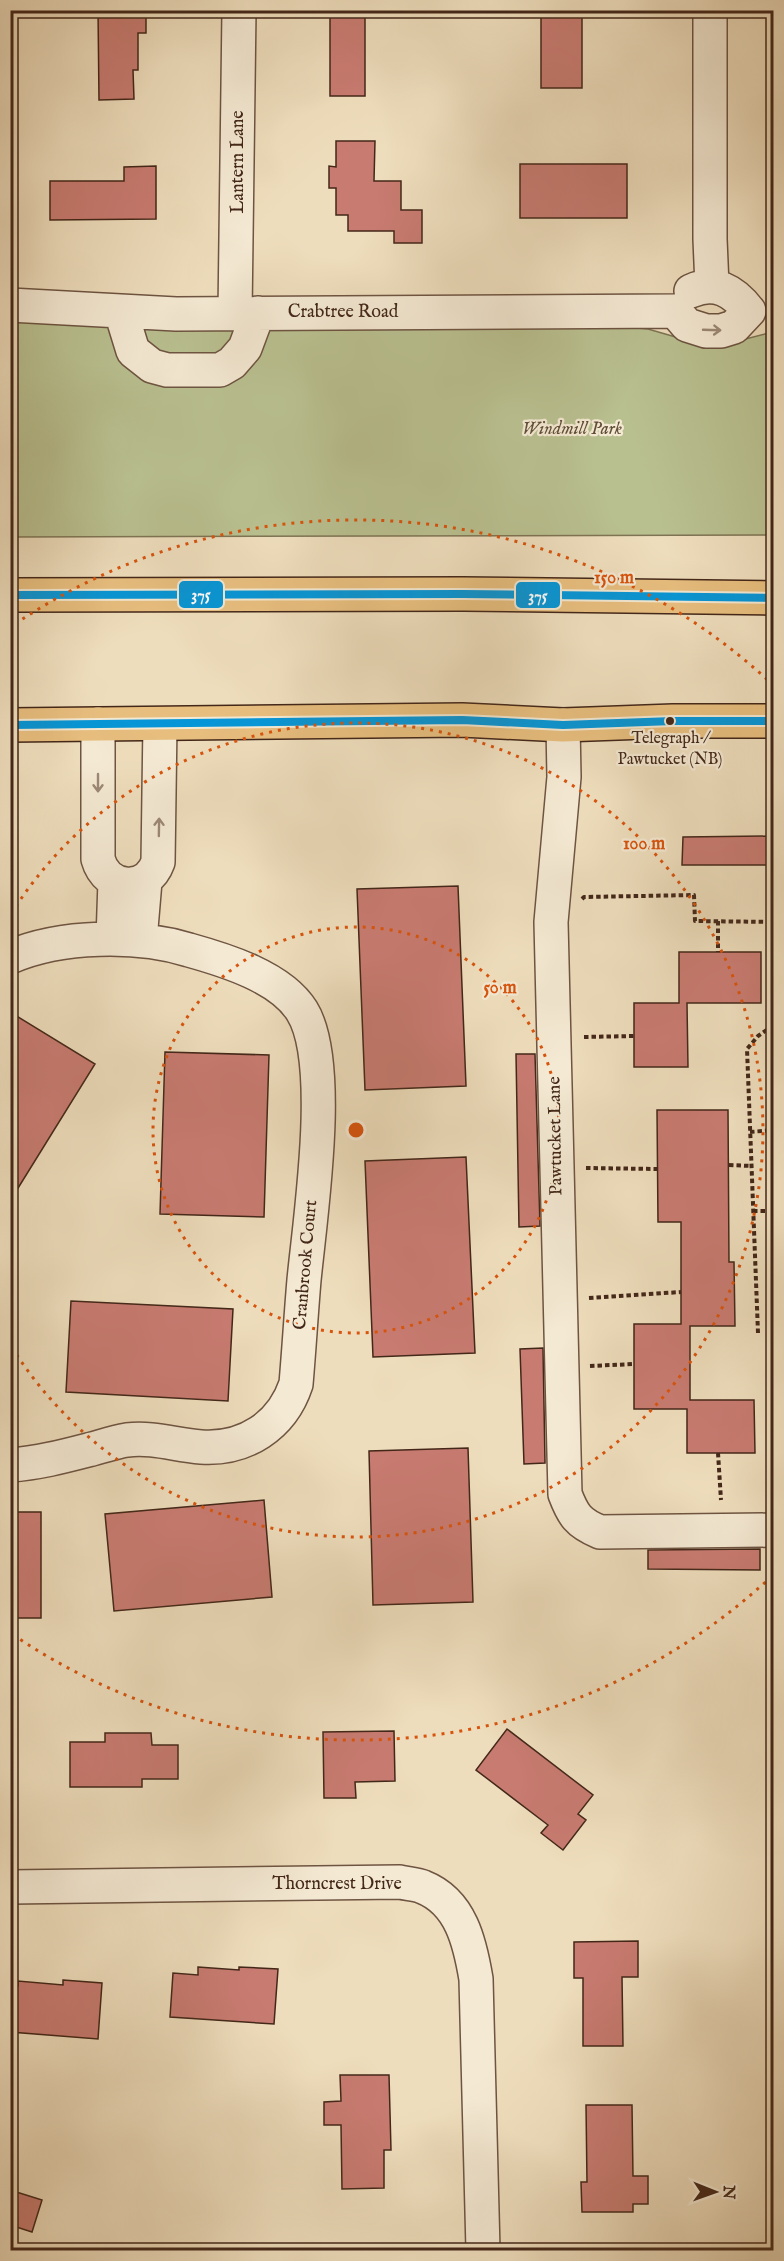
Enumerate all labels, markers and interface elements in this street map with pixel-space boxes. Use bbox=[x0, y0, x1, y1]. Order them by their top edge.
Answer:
street label: Lantern Lane bbox=[227, 110, 250, 214]
street label: Crabtree Road bbox=[288, 301, 399, 324]
one-way arrow bbox=[702, 325, 722, 336]
park label: Windmill Park bbox=[522, 418, 622, 441]
text: 150 m bbox=[594, 567, 634, 590]
line badge: 375 bbox=[178, 580, 224, 609]
line badge: 375 bbox=[515, 581, 561, 609]
text: 375 bbox=[191, 586, 211, 606]
text: 375 bbox=[528, 587, 548, 607]
marker: Telegraph / Pawtucket (NB) bbox=[664, 715, 676, 727]
place label: Telegraph / Pawtucket (NB) bbox=[618, 729, 722, 770]
one-way arrow bbox=[92, 772, 104, 792]
one-way arrow bbox=[153, 817, 164, 837]
text: 100 m bbox=[623, 833, 665, 856]
text: 50 m bbox=[483, 977, 517, 1000]
street label: Pawtucket Lane bbox=[543, 1076, 569, 1196]
centre of rings bbox=[346, 1120, 366, 1140]
street label: Cranbrook Court bbox=[289, 1199, 323, 1331]
street label: Thorncrest Drive bbox=[272, 1873, 402, 1896]
north arrow bbox=[685, 2162, 745, 2222]
text: N bbox=[718, 2184, 738, 2199]

